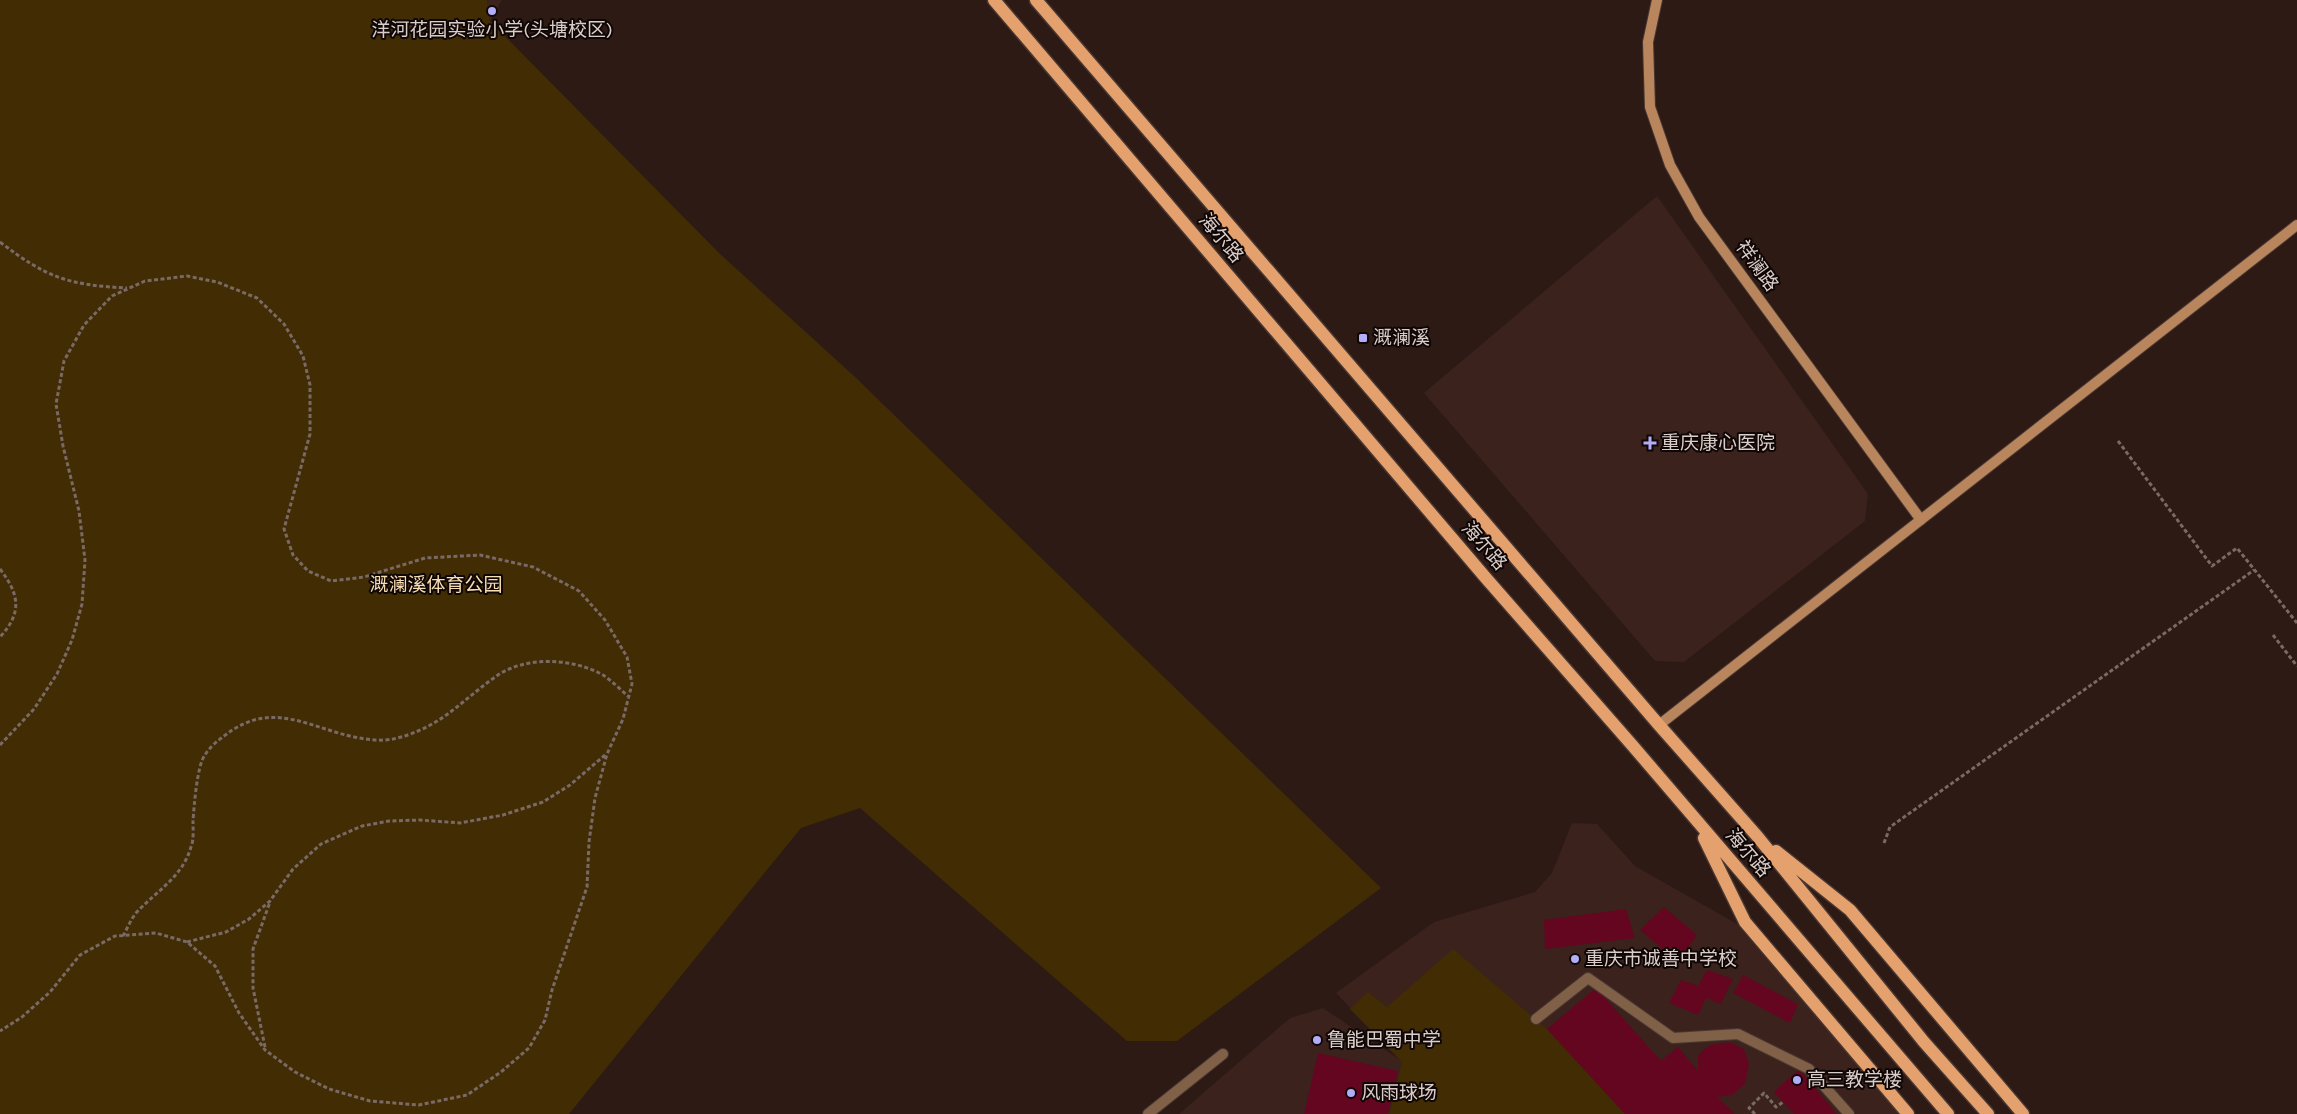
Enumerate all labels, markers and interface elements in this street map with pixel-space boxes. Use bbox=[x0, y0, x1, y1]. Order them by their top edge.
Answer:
marker: 洋河花园实验小学(头塘校区) bbox=[486, 5, 498, 17]
place label: 洋河花园实验小学(头塘校区) bbox=[371, 19, 613, 41]
street label: 海尔路 bbox=[1194, 209, 1248, 267]
street label: 祥澜路 bbox=[1731, 236, 1783, 296]
place label: 溉澜溪 bbox=[1373, 327, 1430, 349]
marker: 溉澜溪 bbox=[1357, 332, 1369, 344]
place label: 重庆康心医院 bbox=[1661, 432, 1775, 454]
marker: 重庆康心医院 bbox=[1643, 436, 1657, 450]
street label: 海尔路 bbox=[1457, 517, 1511, 575]
park label: 溉澜溪体育公园 bbox=[369, 574, 503, 596]
street label: 海尔路 bbox=[1721, 824, 1775, 882]
place label: 重庆市诚善中学校 bbox=[1585, 948, 1737, 970]
marker: 重庆市诚善中学校 bbox=[1569, 953, 1581, 965]
place label: 鲁能巴蜀中学 bbox=[1327, 1029, 1441, 1051]
marker: 鲁能巴蜀中学 bbox=[1311, 1034, 1323, 1046]
place label: 高三教学楼 bbox=[1807, 1069, 1902, 1091]
marker: 高三教学楼 bbox=[1791, 1074, 1803, 1086]
place label: 风雨球场 bbox=[1361, 1082, 1437, 1104]
marker: 风雨球场 bbox=[1345, 1087, 1357, 1099]

